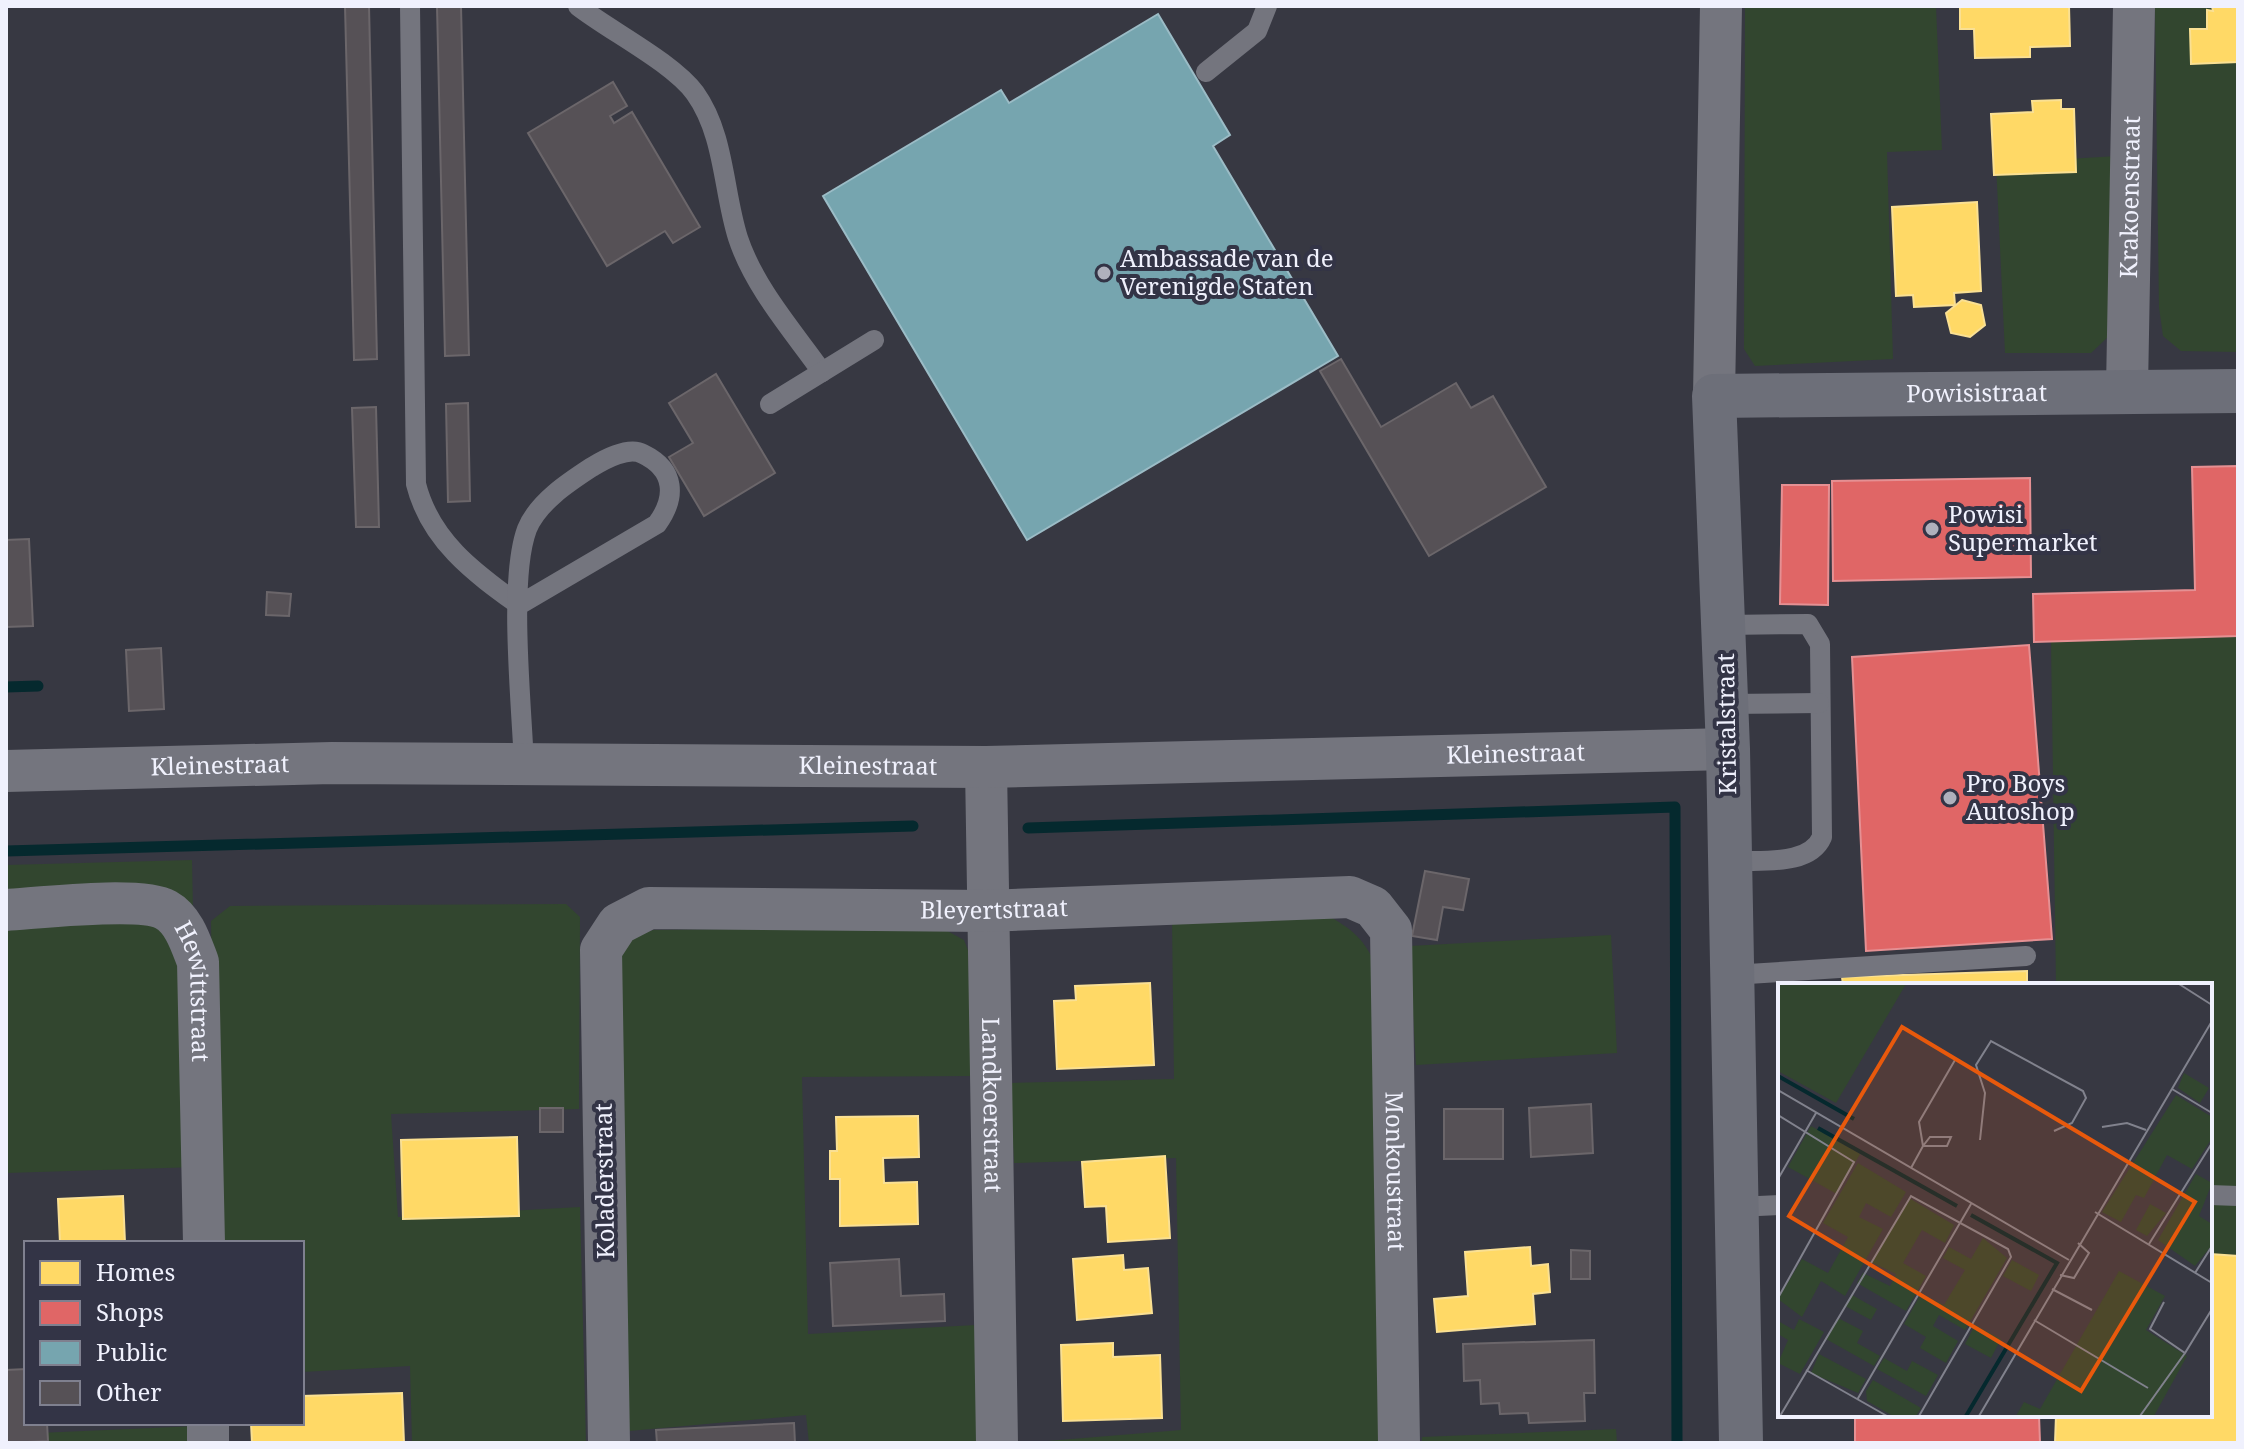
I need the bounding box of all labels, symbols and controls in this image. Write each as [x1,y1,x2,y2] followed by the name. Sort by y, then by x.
[2111,115,2147,279] street label: Krakoenstraat
[1120,241,1334,302] place label: Ambassade van de Verenigde Staten
[1095,264,1113,282] marker: Ambassade van de Verenigde Staten
[1906,375,2047,409] street label: Powisistraat
[1948,497,2098,558] place label: Powisi Supermarket
[1923,520,1941,538] marker: Powisi Supermarket
[1708,653,1743,795] street label: Kristalstraat
[1446,734,1585,771] street label: Kleinestraat
[150,746,290,782] street label: Kleinestraat
[798,748,937,782] street label: Kleinestraat
[1966,766,2075,827] place label: Pro Boys Autoshop
[1941,789,1959,807] marker: Pro Boys Autoshop
[920,890,1068,926] street label: Bleyertstraat
[168,914,218,1062] street label: Hewittstraat
[1778,983,2212,1417] inset map
[975,1017,1011,1193] street label: Landkoerstraat
[1379,1091,1414,1252] street label: Monkoustraat
[586,1103,621,1259] street label: Koladerstraat
[24,1241,304,1425] legend
[96,1255,175,1288] text: Homes
[96,1295,164,1328] text: Shops
[96,1335,167,1368] text: Public
[96,1375,162,1408] text: Other

